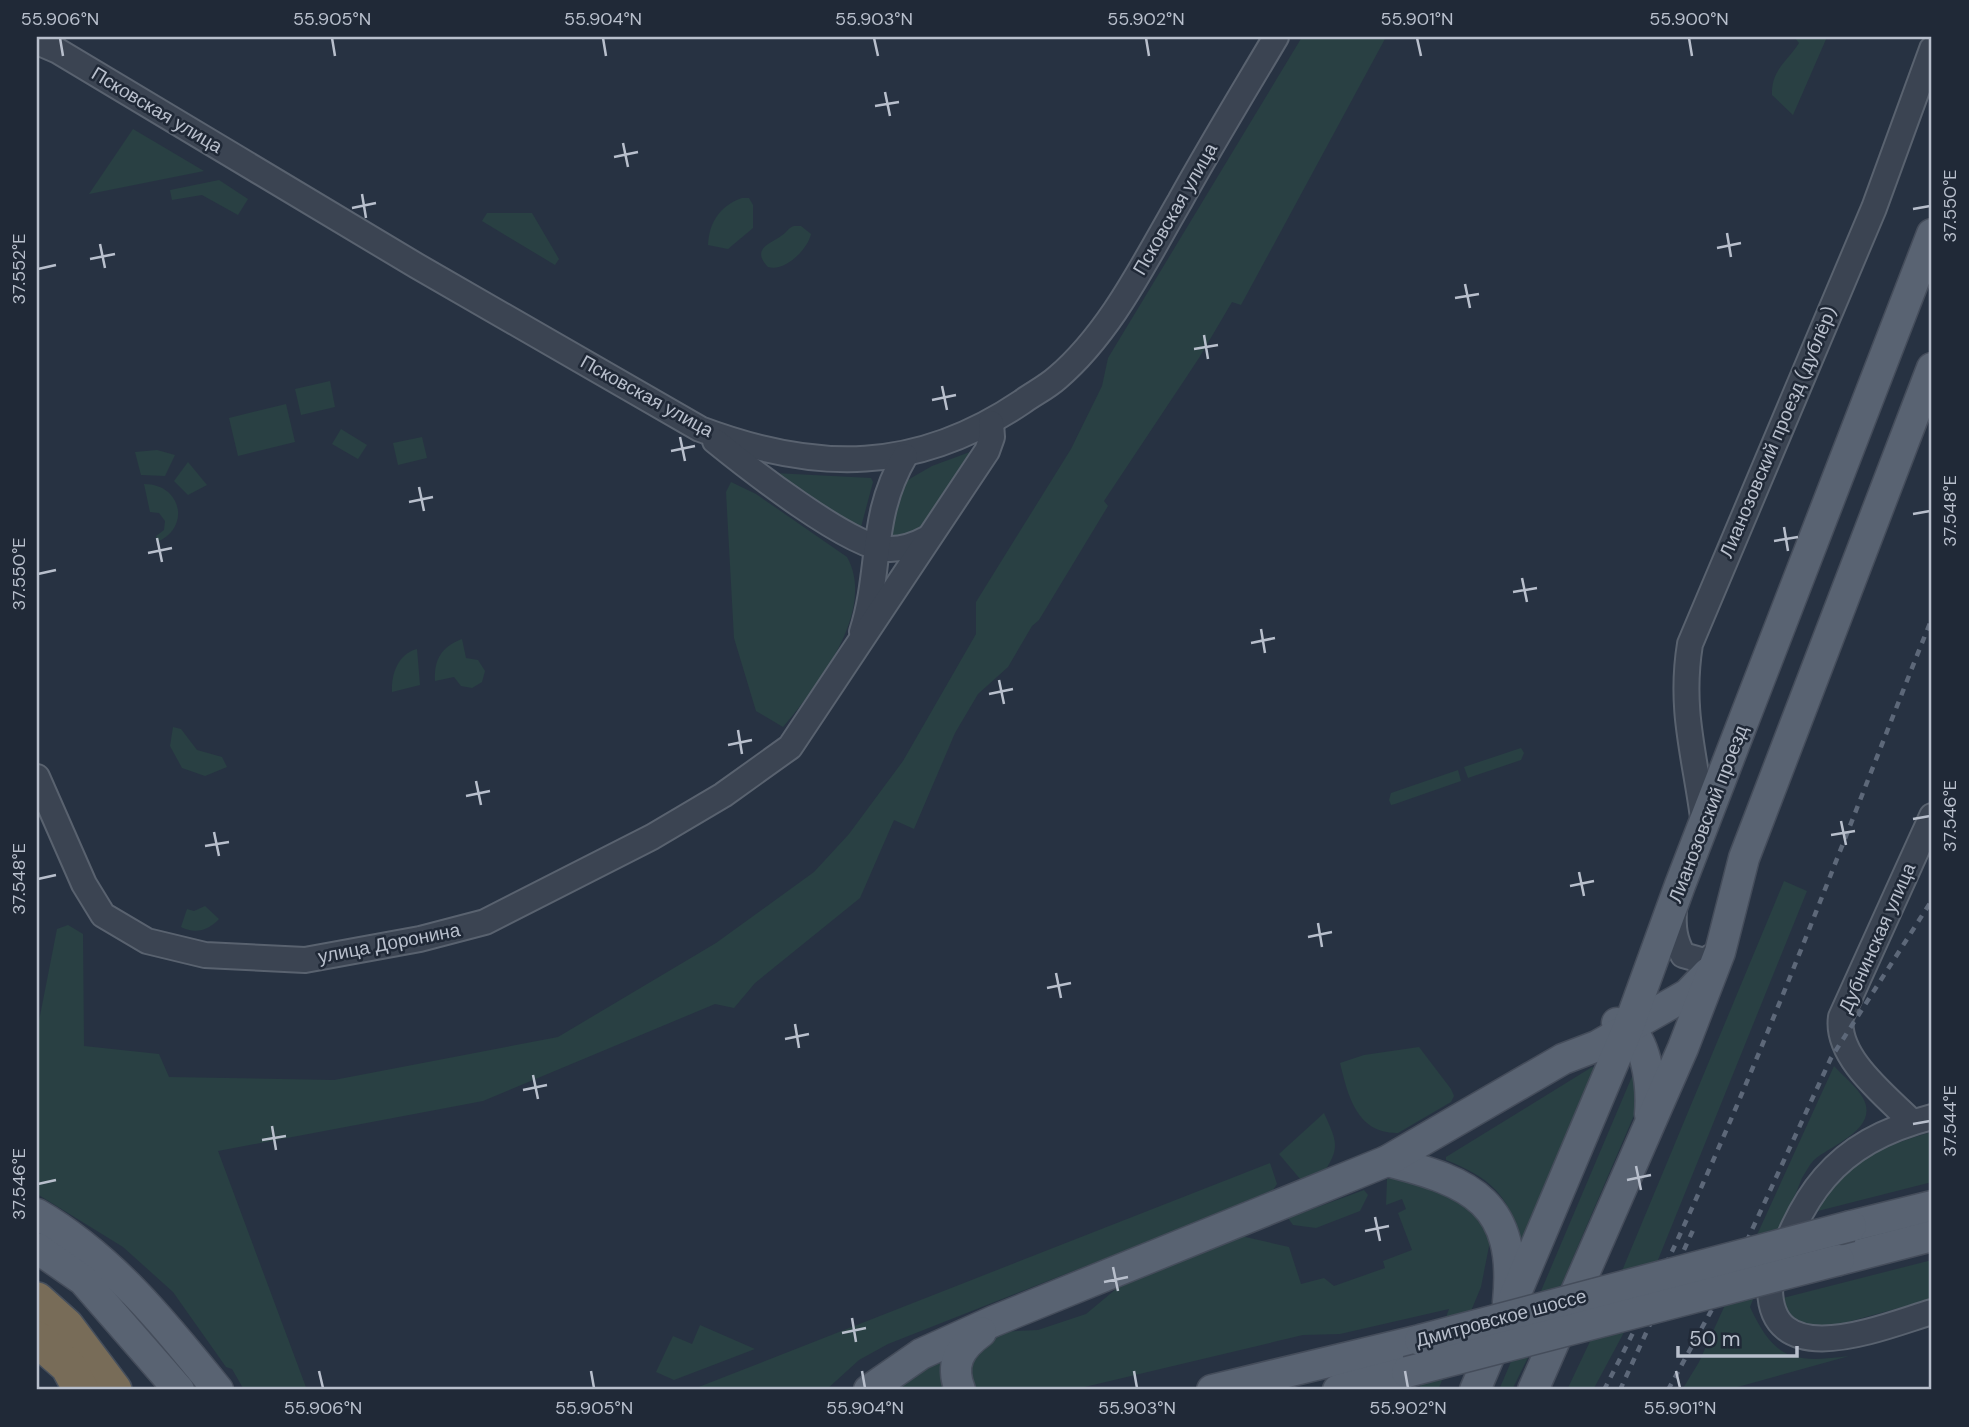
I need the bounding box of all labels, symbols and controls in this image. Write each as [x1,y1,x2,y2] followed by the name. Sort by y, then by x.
[21,7,99,31] text: 55.906°N
[293,7,371,31] text: 55.905°N
[564,7,642,31] text: 55.904°N
[835,7,913,31] text: 55.903°N
[1107,7,1185,31] text: 55.902°N
[1381,7,1453,31] text: 55.901°N
[1649,7,1729,31] text: 55.900°N
[87,61,227,159] street label: Псковская улица
[1127,138,1223,280] street label: Псковская улица
[1938,169,1962,243] text: 37.550°E
[7,234,31,304] text: 37.552°E
[1714,302,1842,562] street label: Лианозовский проезд (дублёр)
[576,349,718,443] street label: Псковская улица
[1938,475,1962,547] text: 37.548°E
[7,537,31,611] text: 37.550°E
[1663,722,1753,906] street label: Лианозовский проезд
[1938,780,1962,852] text: 37.546°E
[7,843,31,915] text: 37.548°E
[1833,859,1922,1017] street label: Дубнинская улица
[316,917,463,969] street label: улица Доронина
[1938,1085,1962,1157] text: 37.544°E
[7,1148,31,1220] text: 37.546°E
[1413,1283,1589,1353] street label: Дмитровское шоссе
[1678,1315,1798,1359] scale bar
[1689,1325,1740,1353] text: 50 m
[284,1396,362,1420] text: 55.906°N
[555,1396,633,1420] text: 55.905°N
[826,1396,904,1420] text: 55.904°N
[1098,1396,1176,1420] text: 55.903°N
[1369,1396,1447,1420] text: 55.902°N
[1644,1396,1716,1420] text: 55.901°N

